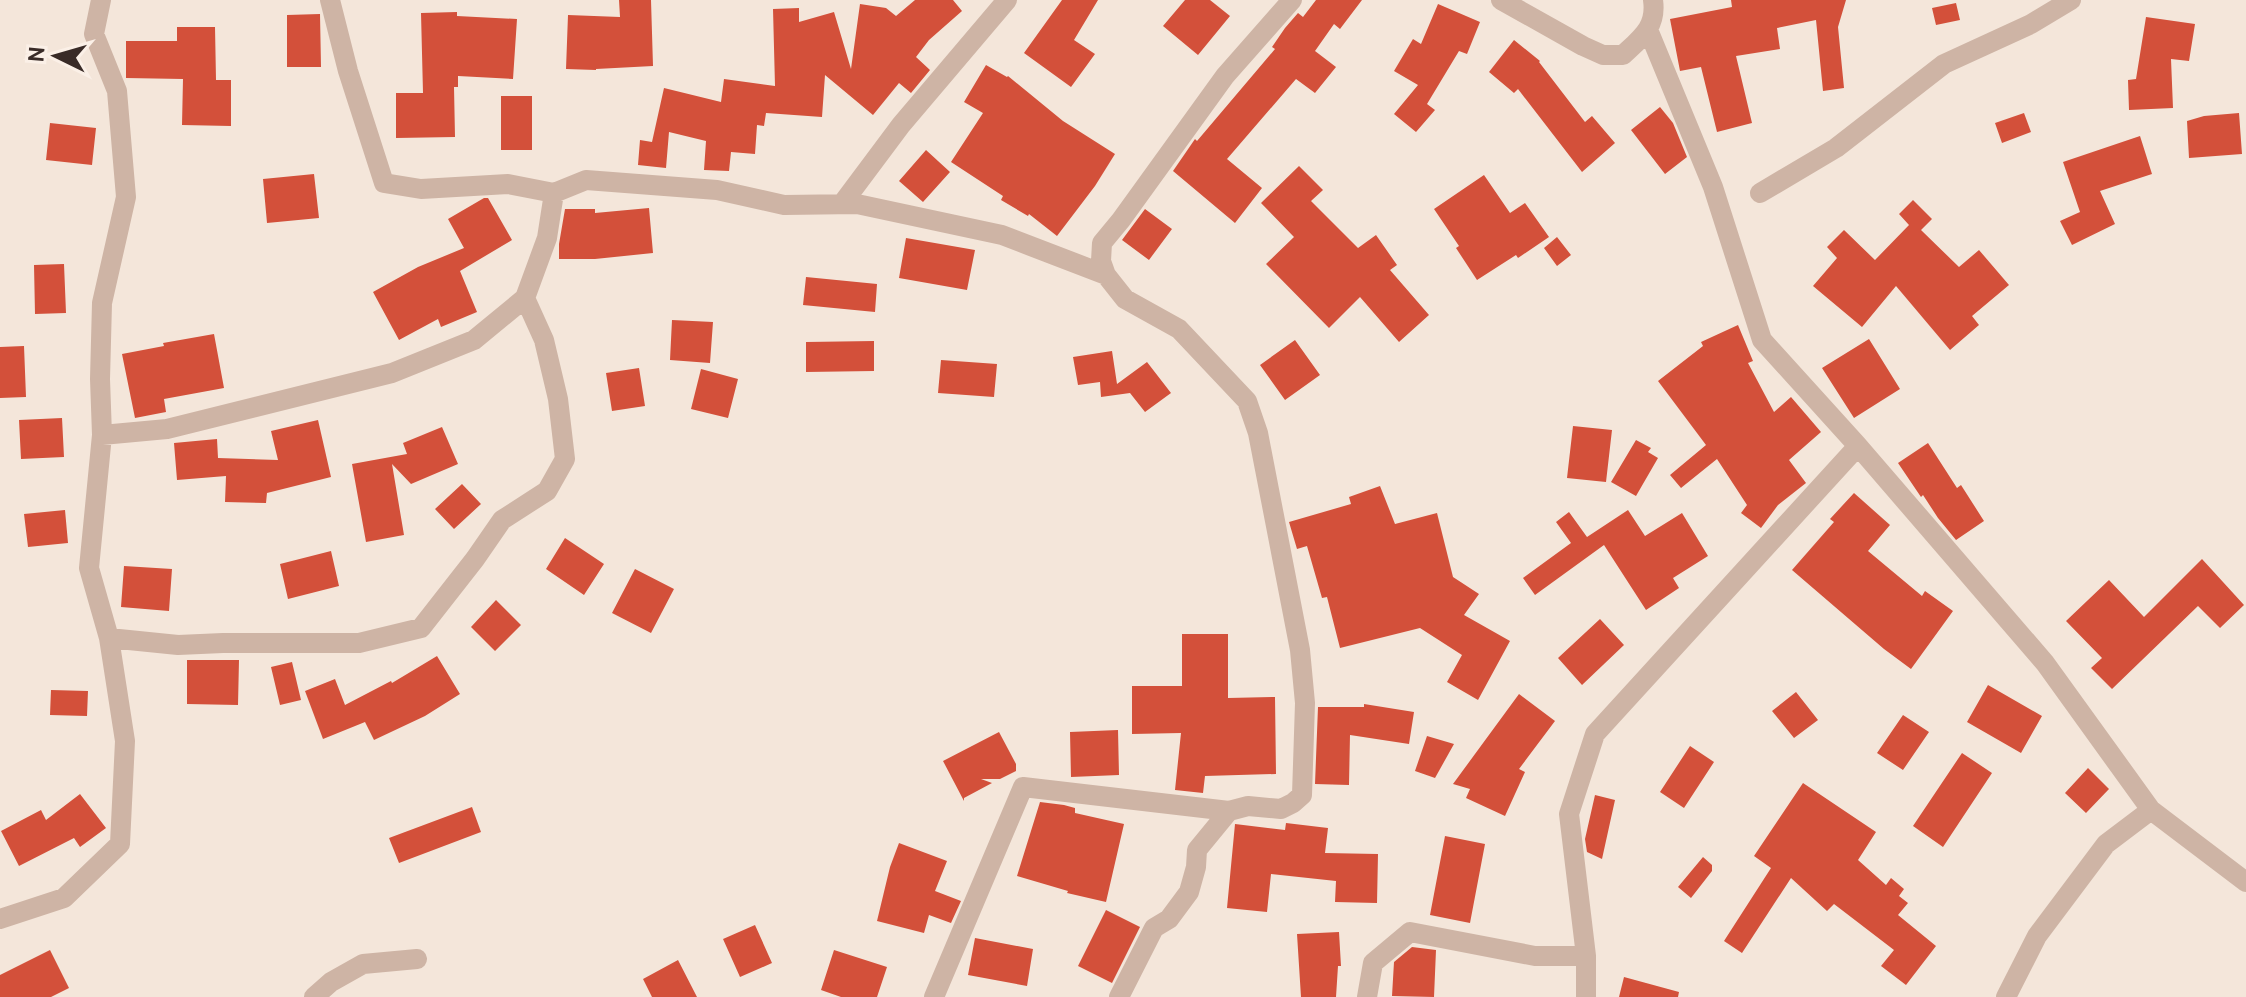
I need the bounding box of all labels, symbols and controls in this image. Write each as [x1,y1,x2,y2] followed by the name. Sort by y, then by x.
[16,16,96,96] north arrow
[22,45,51,63] text: N

